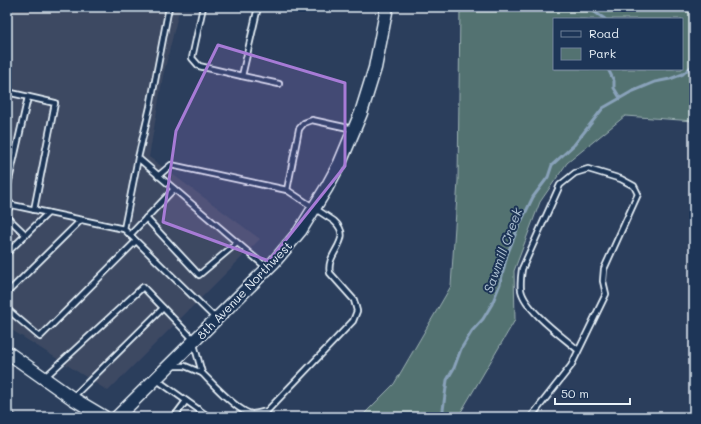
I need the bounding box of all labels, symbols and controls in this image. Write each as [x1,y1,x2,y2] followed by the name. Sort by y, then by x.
[553,18,683,70] legend
[589,25,619,41] text: Road
[589,45,616,61] text: Park
[479,204,526,295] water label: Sawmill Creek
[193,238,295,342] street label: 8th Avenue Northwest
[555,380,630,406] scale bar
[561,385,589,401] text: 50 m

